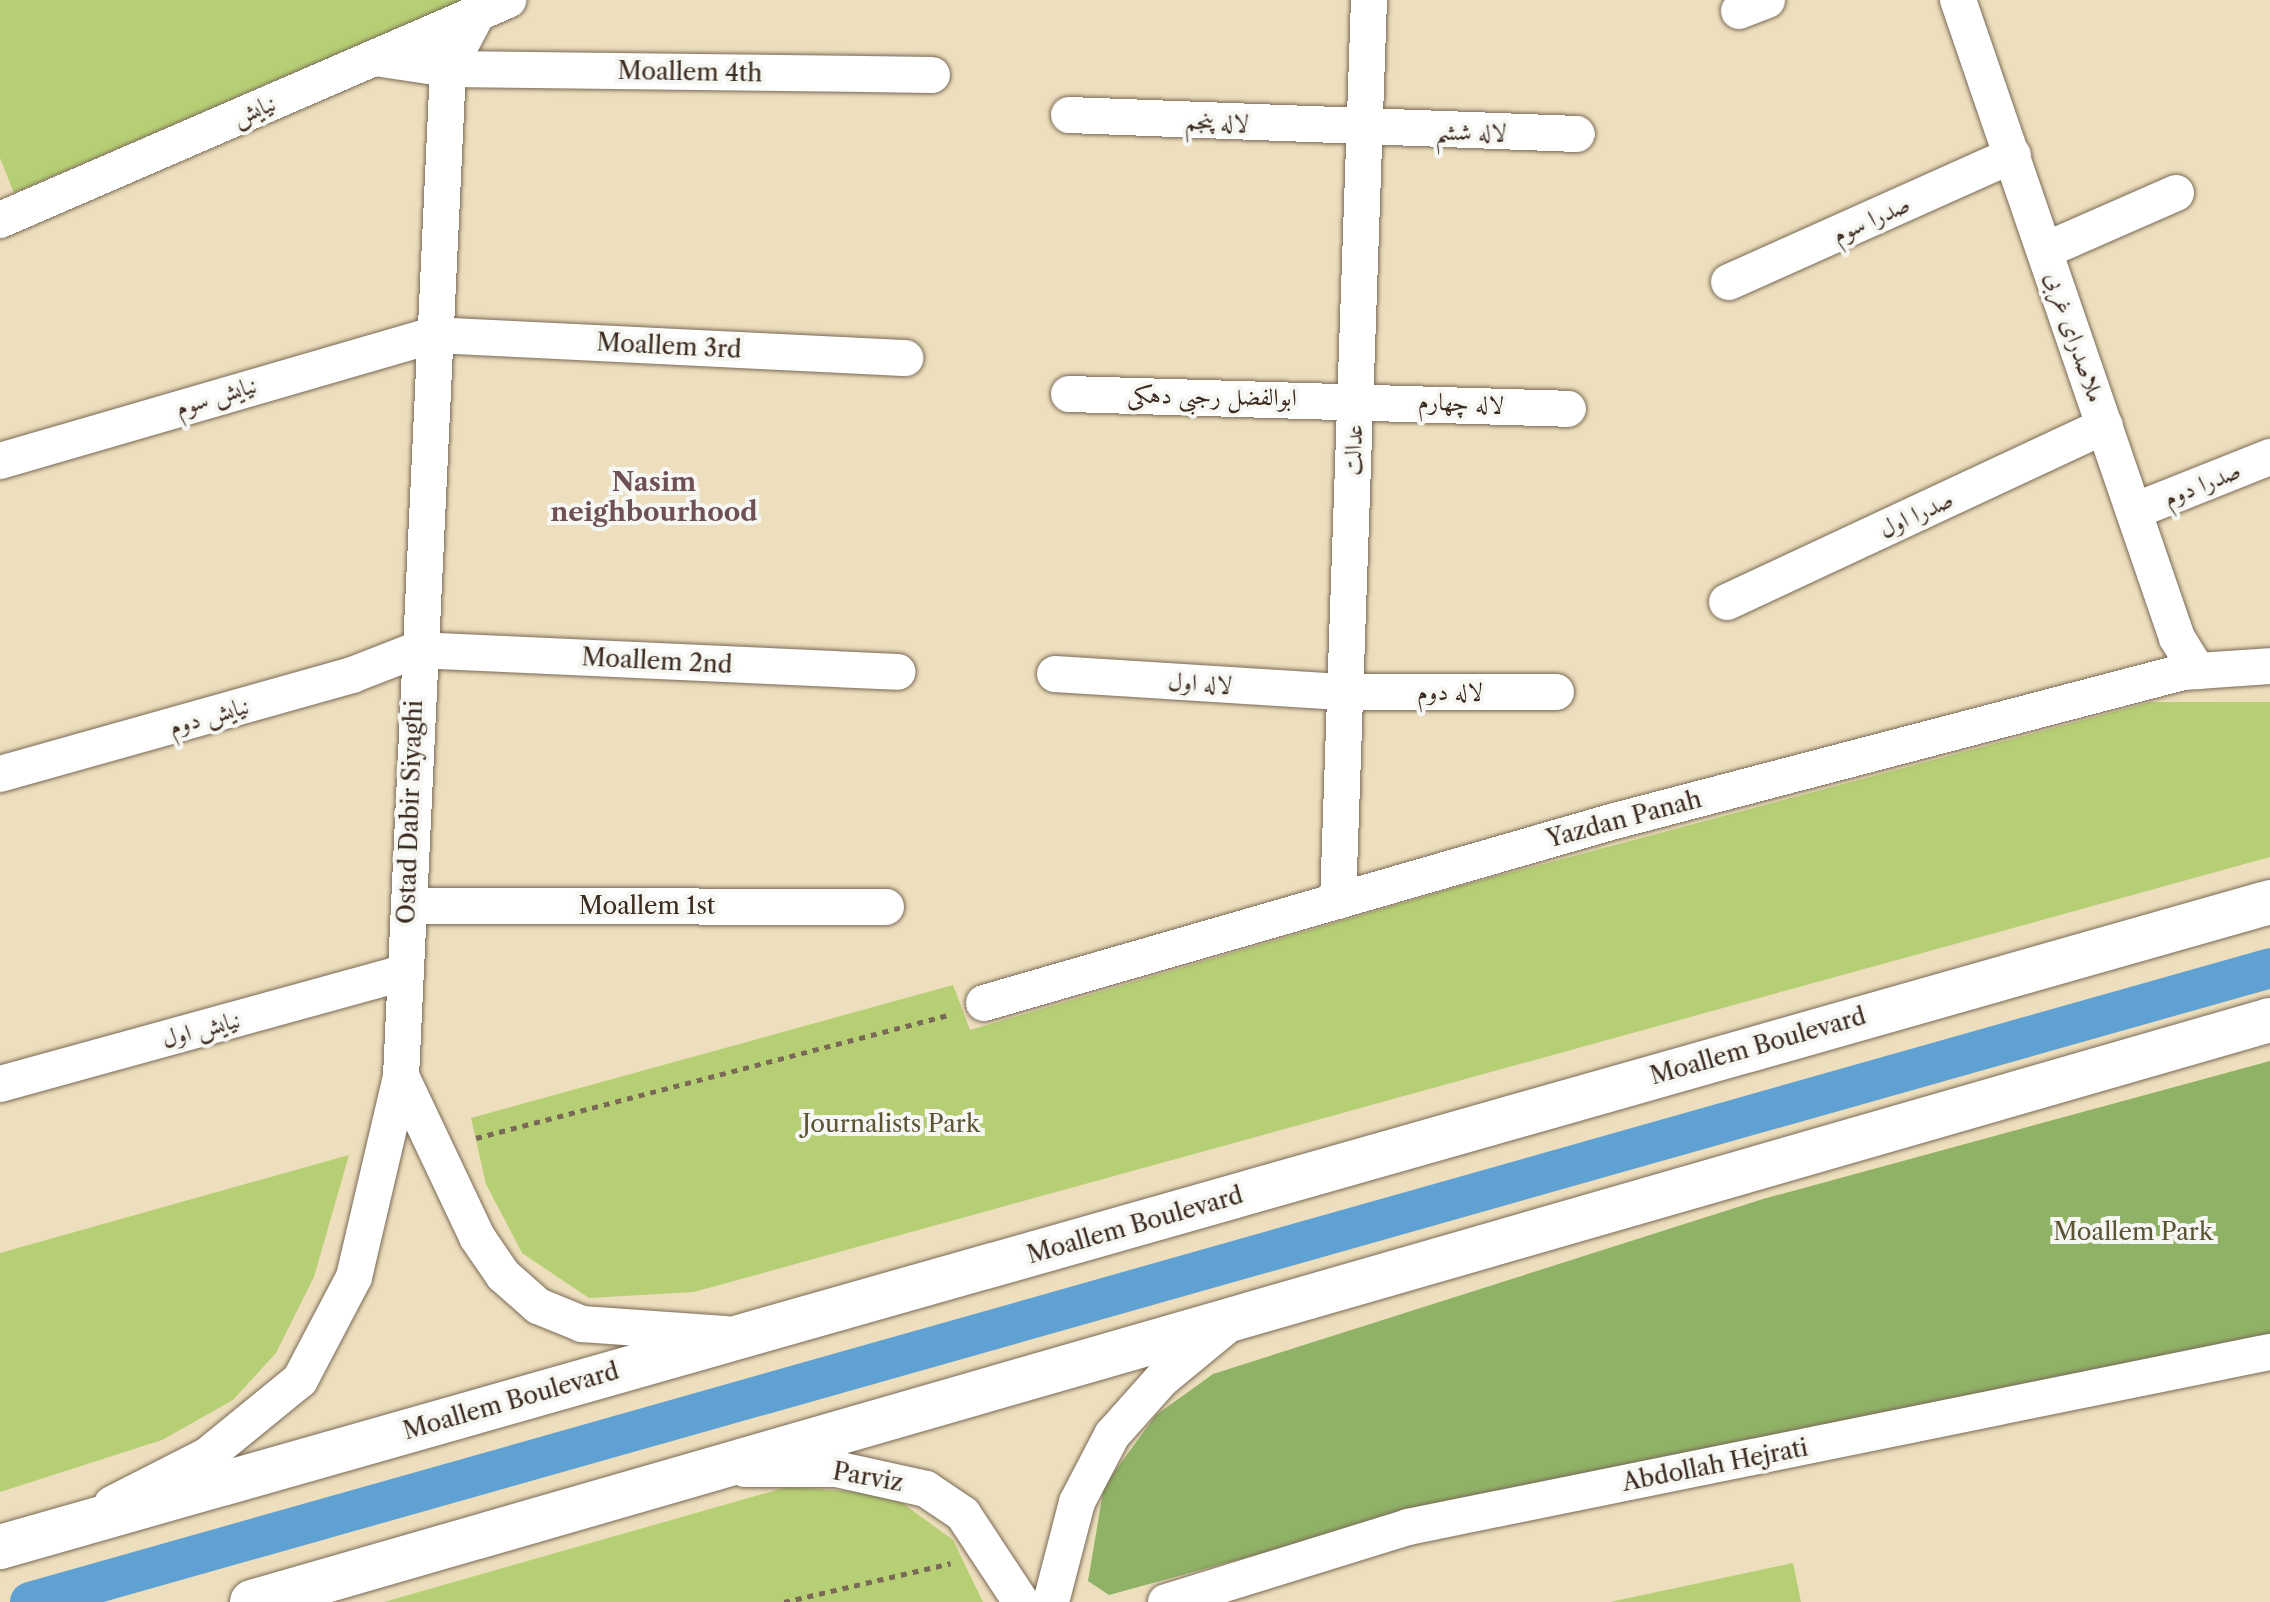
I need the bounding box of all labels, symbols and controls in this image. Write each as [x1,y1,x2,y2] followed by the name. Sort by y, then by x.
[617,56,763,88] street label: Moallem 4th
[228,88,280,132] street label: نيايش
[1184,106,1250,138] street label: لاله پنجم
[1435,117,1507,147] street label: لاله ششم
[1828,189,1914,249] street label: صدرا سوم
[2039,268,2111,406] street label: ملاصدرای غربی
[596,328,742,364] street label: Moallem 3rd
[172,370,260,422] street label: نیایش سوم
[1127,380,1297,412] street label: ابوالفضل رجبی دهکی
[1417,386,1505,420] street label: لاله چهارم
[1338,424,1368,476] street label: عدالت
[2159,456,2245,512] street label: صدرا دوم
[550,467,758,528] district label: Nasim neighbourhood
[1874,484,1958,544] street label: صدرا اول
[581,643,733,679] street label: Moallem 2nd
[1167,666,1233,700] street label: لاله اول
[1417,678,1483,706] street label: لاله دوم
[166,691,252,741] street label: نیایش دوم
[392,699,428,925] street label: Ostad Dabir Siyaghi
[1543,784,1705,854] street label: Yazdan Panah
[579,892,715,920] street label: Moallem 1st
[1647,1001,1869,1091] street label: Moallem Boulevard
[159,1005,243,1053] street label: نیایش اول
[802,1110,980,1138] park label: Journalists Park
[1024,1180,1246,1270] street label: Moallem Boulevard
[2053,1218,2213,1246] park label: Moallem Park
[400,1356,622,1446] street label: Moallem Boulevard
[1620,1433,1810,1497] street label: Abdollah Hejrati
[831,1457,905,1497] street label: Parviz

